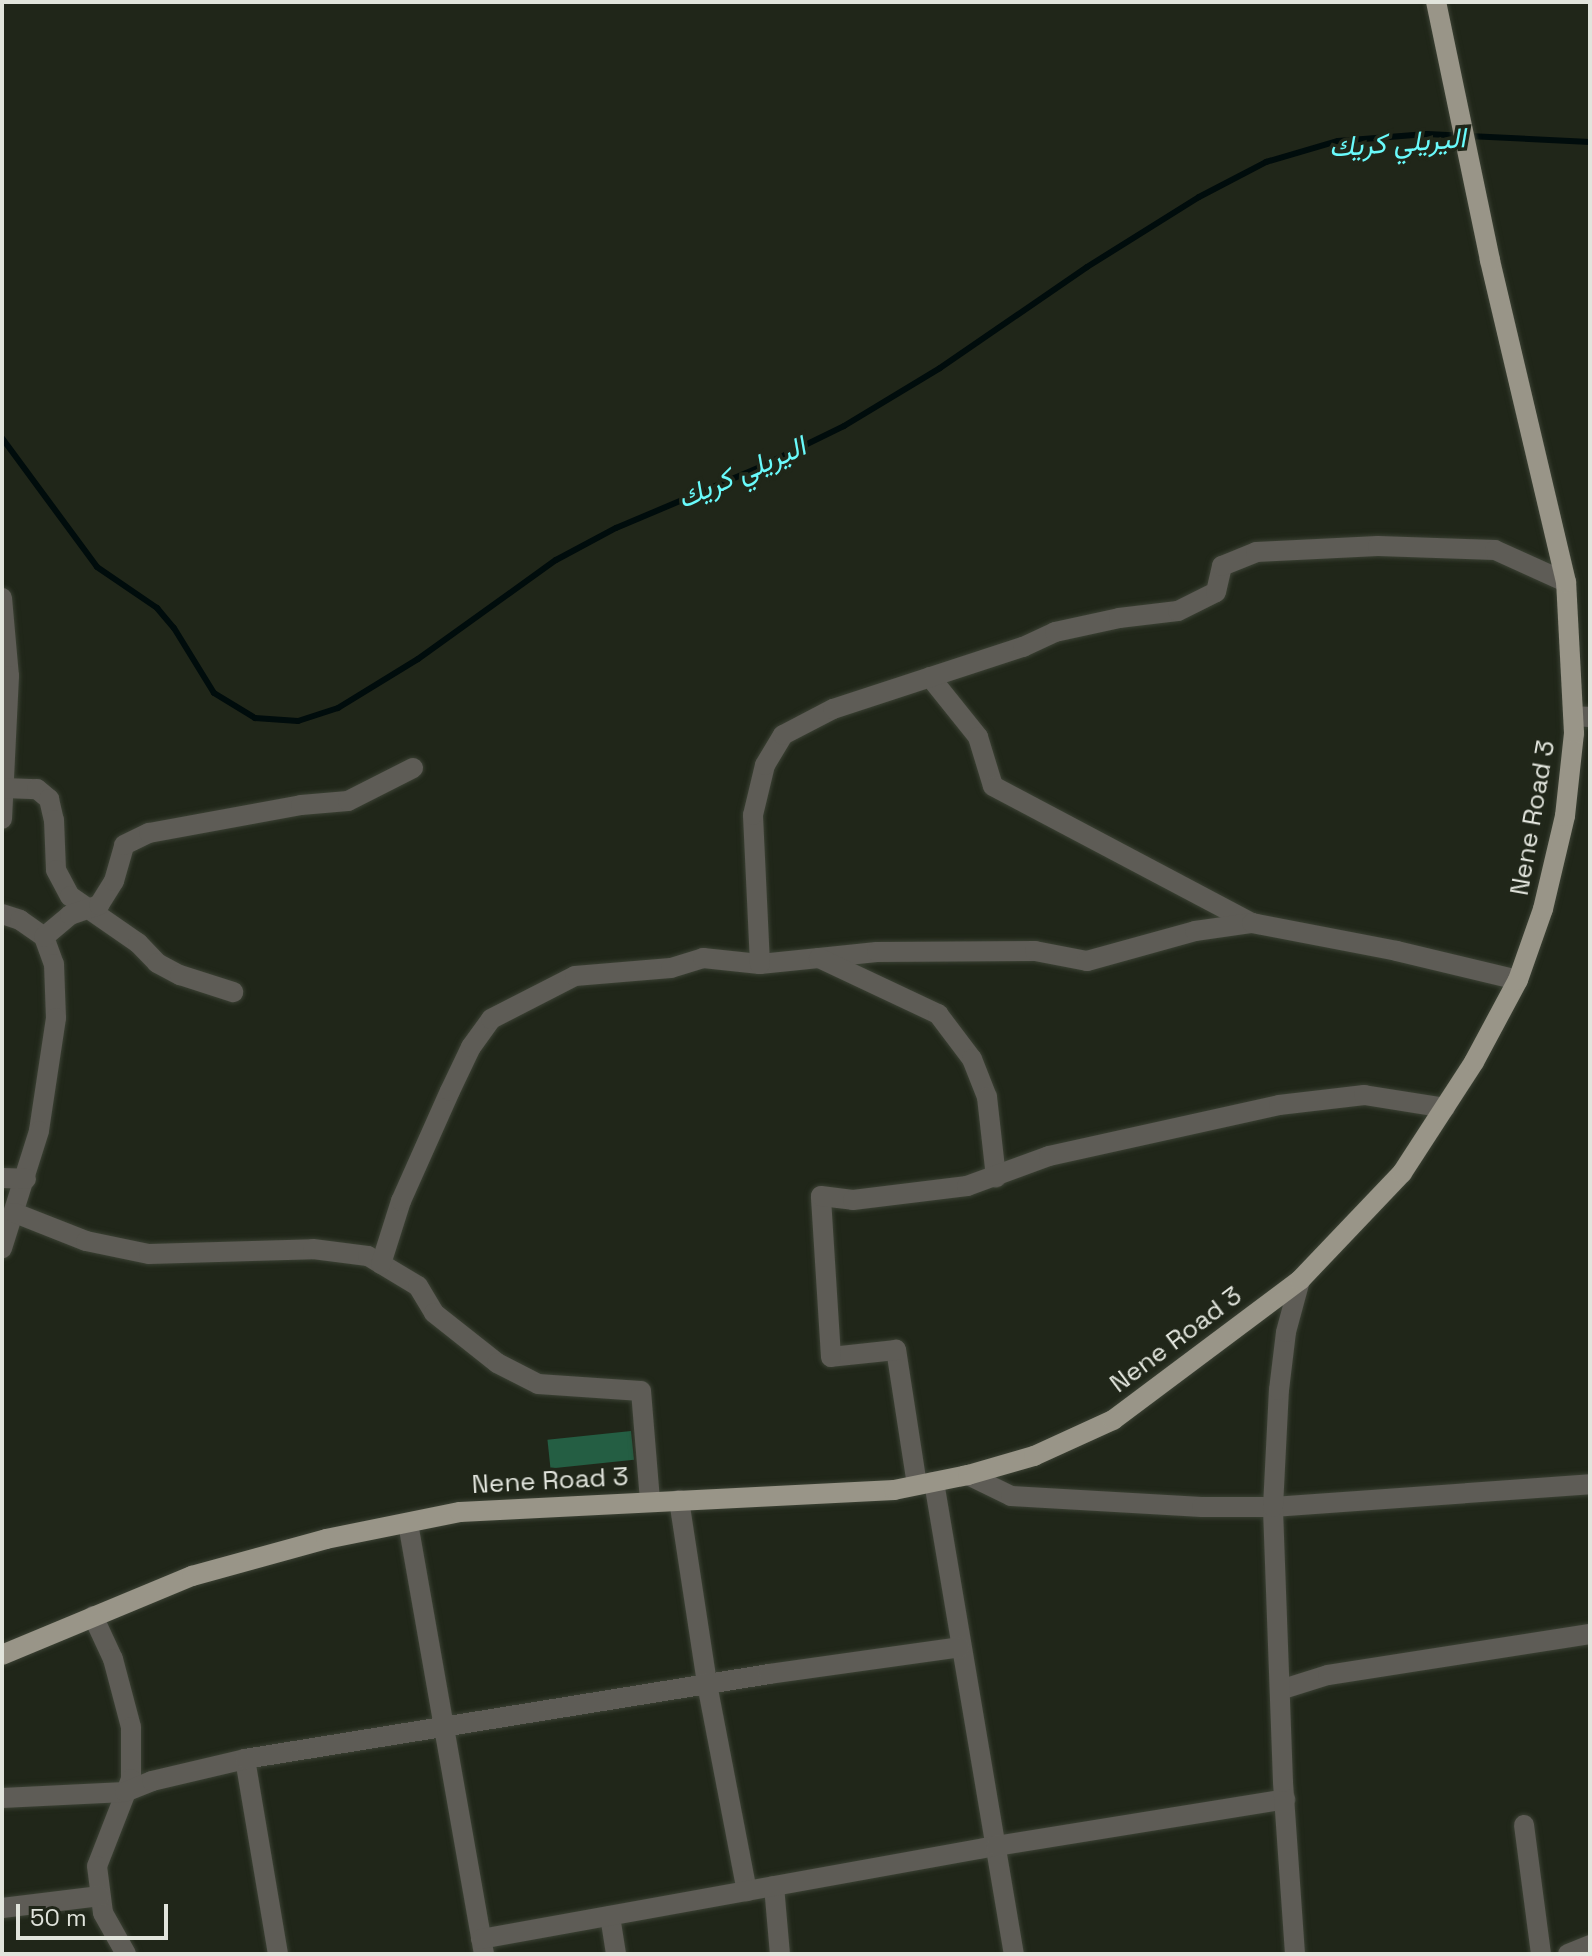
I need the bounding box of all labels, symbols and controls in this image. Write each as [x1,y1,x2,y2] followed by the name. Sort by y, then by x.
[1328,120,1466,164] water label: اليريلي كريك
[672,429,810,515] water label: اليريلي كريك
[1504,738,1562,898] street label: Nene Road 3
[1104,1280,1248,1400] street label: Nene Road 3
[471,1461,629,1501] street label: Nene Road 3
[20,1888,172,1938] scale bar
[30,1902,87,1933] text: 50 m

